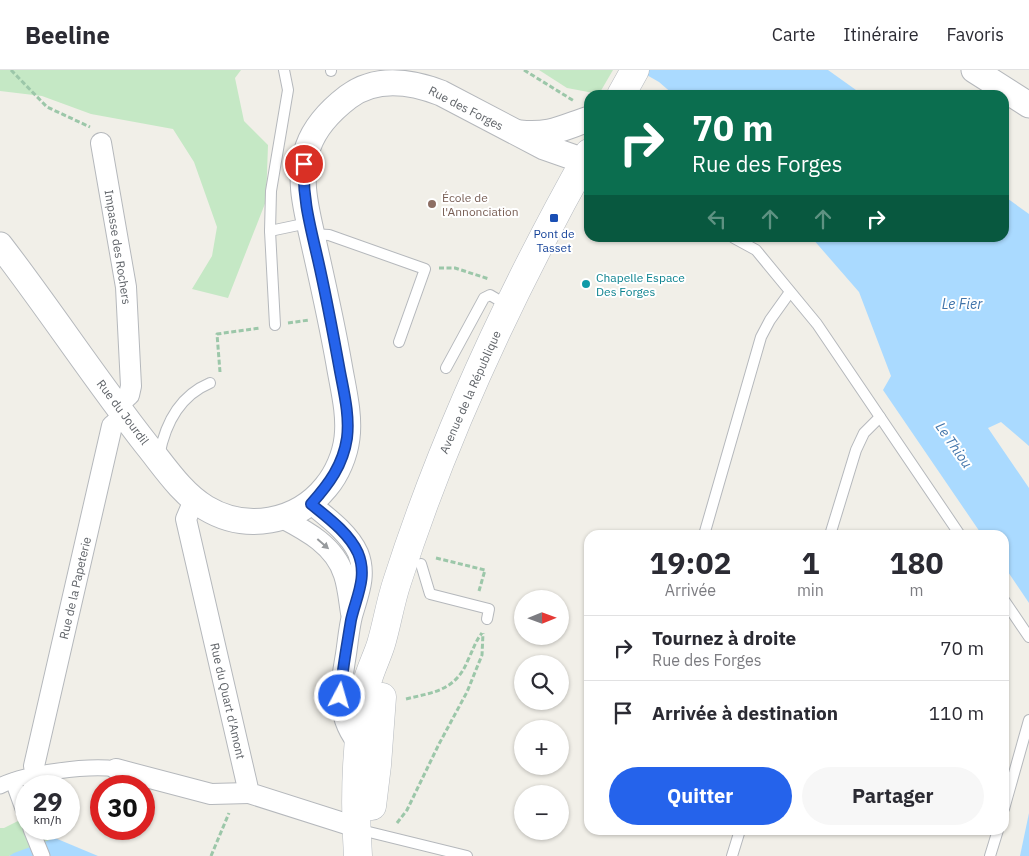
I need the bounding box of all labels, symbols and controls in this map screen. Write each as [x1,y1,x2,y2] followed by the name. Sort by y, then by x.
[25,19,110,51] text: Beeline
[772,23,815,46] text: Carte
[843,23,919,46] text: Itinéraire
[947,23,1004,46] text: Favoris
[426,83,506,133] street label: Rue des Forges
[692,105,774,151] text: 70 m
[609,110,674,175] icon: right
[283,143,325,185] pin
[692,149,843,178] text: Rue des Forges
[290,150,318,178] icon: arrive
[102,189,134,306] street label: Impasse des Rochers
[442,190,519,219] place label: École de l'Annonciation
[426,198,438,210] marker: École de l'Annonciation
[703,205,731,233] icon: left
[756,205,784,233] icon: ahead
[809,205,837,233] icon: ahead
[862,205,890,233] icon: right
[548,212,560,224] marker: Pont de Tasset
[533,226,575,255] place label: Pont de Tasset
[596,270,685,299] place label: Chapelle Espace Des Forges
[580,278,592,290] marker: Chapelle Espace Des Forges
[942,295,983,313] water label: Le Fier
[436,328,504,456] street label: Avenue de la République
[94,376,152,448] street label: Rue du Jourdil
[932,419,976,472] water label: Le Thiou
[56,535,94,641] street label: Rue de la Papeterie
[316,539,329,550] one-way arrow
[650,543,731,582] text: 19:02
[801,543,819,582] text: 1
[889,543,943,582] text: 180
[665,580,716,600] text: Arrivée
[797,580,824,600] text: min
[909,580,923,600] text: m
[514,590,569,645] north arrow
[514,590,569,840] map controls
[652,626,796,650] text: Tournez à droite
[609,634,637,662] icon: right
[940,636,984,660] text: 70 m
[207,641,249,761] street label: Rue du Quart d'Amont
[652,650,761,670] text: Rue des Forges
[514,655,569,710] button: search
[313,669,365,721] position arrow
[609,699,637,727] icon: arrive
[652,701,838,725] text: Arrivée à destination
[929,701,984,725] text: 110 m
[514,720,569,775] button: +
[609,767,792,825] button: Quitter
[802,767,984,825] button: Partager
[90,775,155,840] speed limit sign: 30
[32,785,63,818] text: 29
[514,785,569,840] button: −
[33,812,62,827] text: km/h

